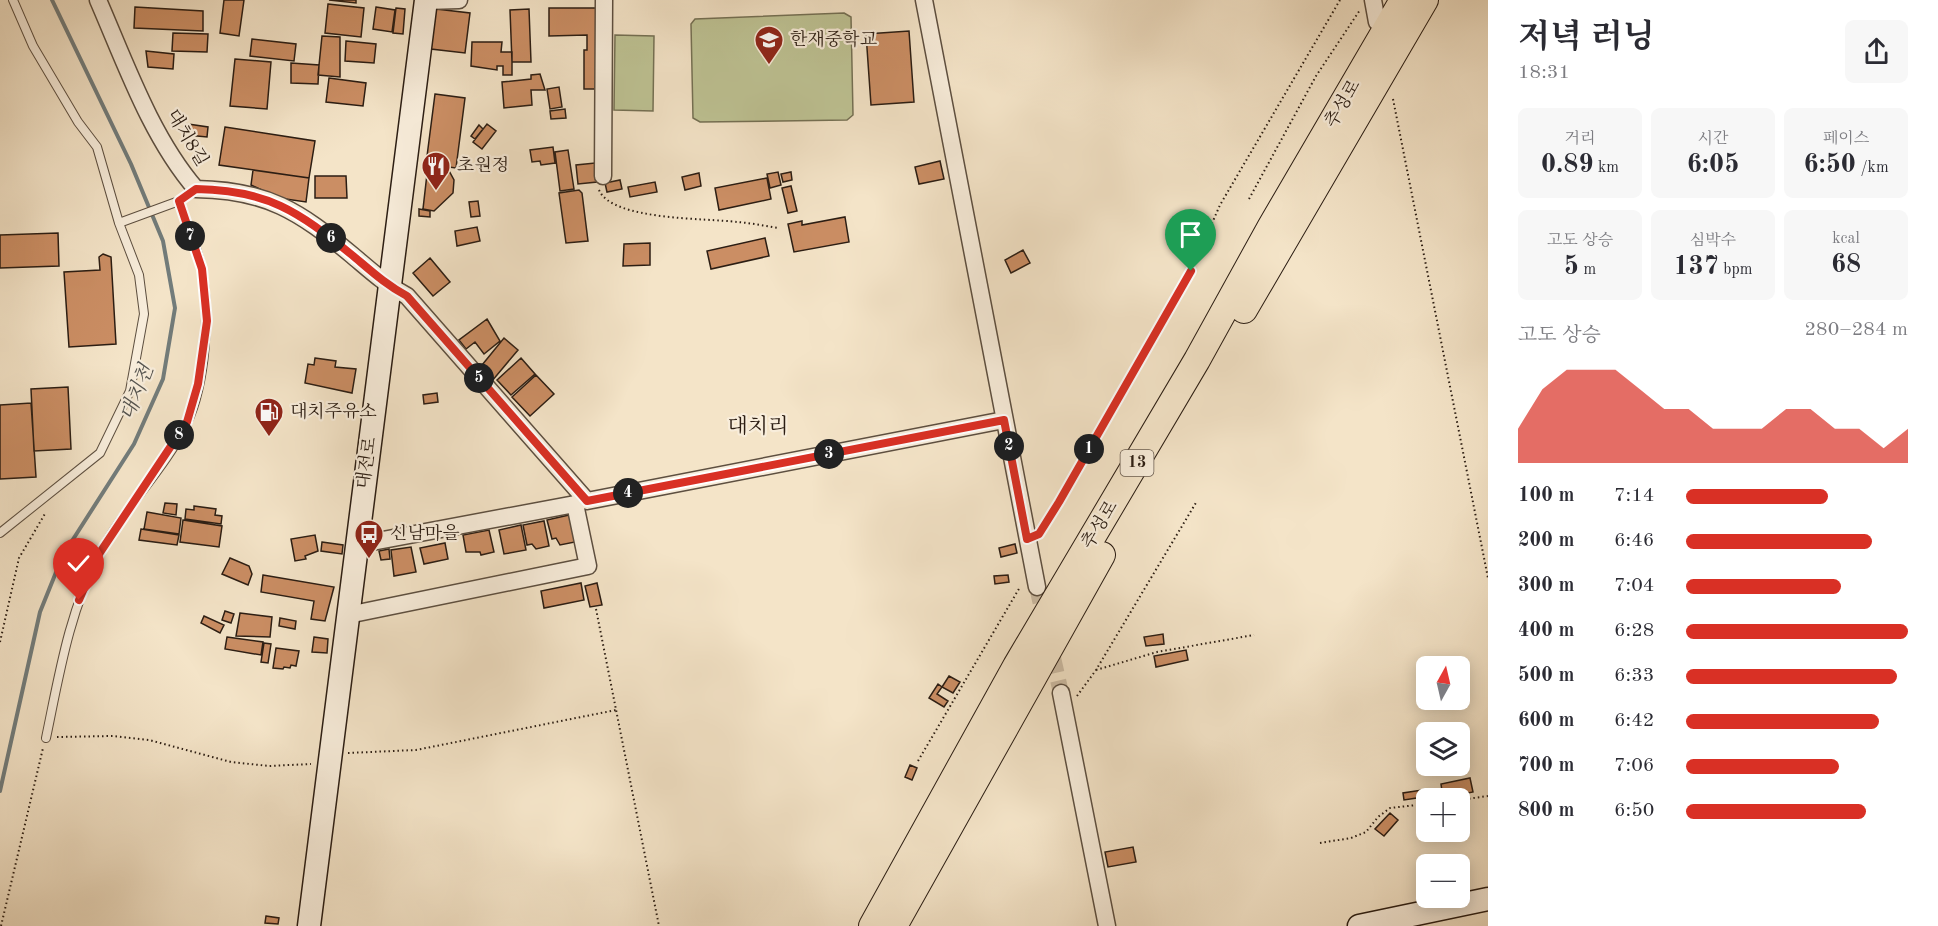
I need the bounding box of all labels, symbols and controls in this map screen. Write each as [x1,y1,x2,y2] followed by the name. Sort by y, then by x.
[1845,20,1908,83] button: share
[1518,22,1655,55] text: 저녁 러닝
[753,24,785,66] school or university icon: 한재중학교
[790,30,878,49] place label: 한재중학교
[1518,63,1570,83] text: 18:31
[1320,76,1364,131] street label: 추성로
[163,106,212,169] street label: 대치8길
[1565,131,1595,147] text: 거리
[1698,131,1728,147] text: 시간
[1823,131,1869,147] text: 페이스
[420,150,452,192] restaurant icon: 초원정
[1541,152,1594,178] text: 0.89
[1687,152,1739,178] text: 6:05
[1803,152,1856,178] text: 6:50
[457,156,509,175] place label: 초원정
[1594,160,1619,176] text: km
[1856,160,1889,176] text: /km
[1165,209,1216,271] pin
[1174,218,1207,251] icon: arrive
[175,221,205,251] pin: 7
[316,223,346,253] pin: 6
[185,228,195,244] text: 7
[326,230,336,246] text: 6
[1832,231,1860,247] text: kcal
[1547,233,1613,249] text: 고도 상승
[1690,233,1736,249] text: 심박수
[1831,252,1861,278] text: 68
[1564,254,1579,280] text: 5
[1674,254,1719,280] text: 137
[1579,262,1596,278] text: m
[1719,262,1752,278] text: bpm
[1805,320,1908,340] text: 280–284 m
[1518,326,1601,346] text: 고도 상승
[115,360,158,424] water label: 대치천
[464,363,494,393] pin: 5
[474,370,484,386] text: 5
[253,396,285,438] fuel station icon: 대치주유소
[290,402,377,421] place label: 대치주유소
[728,415,788,438] district label: 대치리
[164,420,194,450] pin: 8
[174,427,184,443] text: 8
[994,431,1024,461] pin: 2
[1074,434,1104,464] pin: 1
[353,436,380,490] street label: 대전로
[1004,438,1014,454] text: 2
[814,439,844,469] pin: 3
[1084,441,1094,457] text: 1
[824,446,834,462] text: 3
[1120,450,1154,476] road number: 13
[613,478,643,508] pin: 4
[623,485,633,501] text: 4
[1518,486,1574,506] text: 100 m
[1614,486,1654,506] text: 7:14
[1077,497,1121,552] street label: 추성로
[353,518,385,560] bus stop icon: 신남마을
[390,524,460,543] place label: 신남마을
[1518,531,1574,551] text: 200 m
[1614,531,1654,551] text: 6:46
[53,538,104,600] pin
[62,547,95,580] icon: check
[1518,576,1574,596] text: 300 m
[1614,576,1654,596] text: 7:04
[1518,621,1574,641] text: 400 m
[1614,621,1654,641] text: 6:28
[1416,656,1470,710] north arrow
[1416,656,1470,908] map controls
[1518,666,1574,686] text: 500 m
[1614,666,1654,686] text: 6:33
[1518,711,1574,731] text: 600 m
[1614,711,1654,731] text: 6:42
[1416,722,1470,776] button: layers
[1518,756,1574,776] text: 700 m
[1614,756,1654,776] text: 7:06
[1416,788,1470,842] button: +
[1518,801,1574,821] text: 800 m
[1614,801,1654,821] text: 6:50
[1416,854,1470,908] button: −

